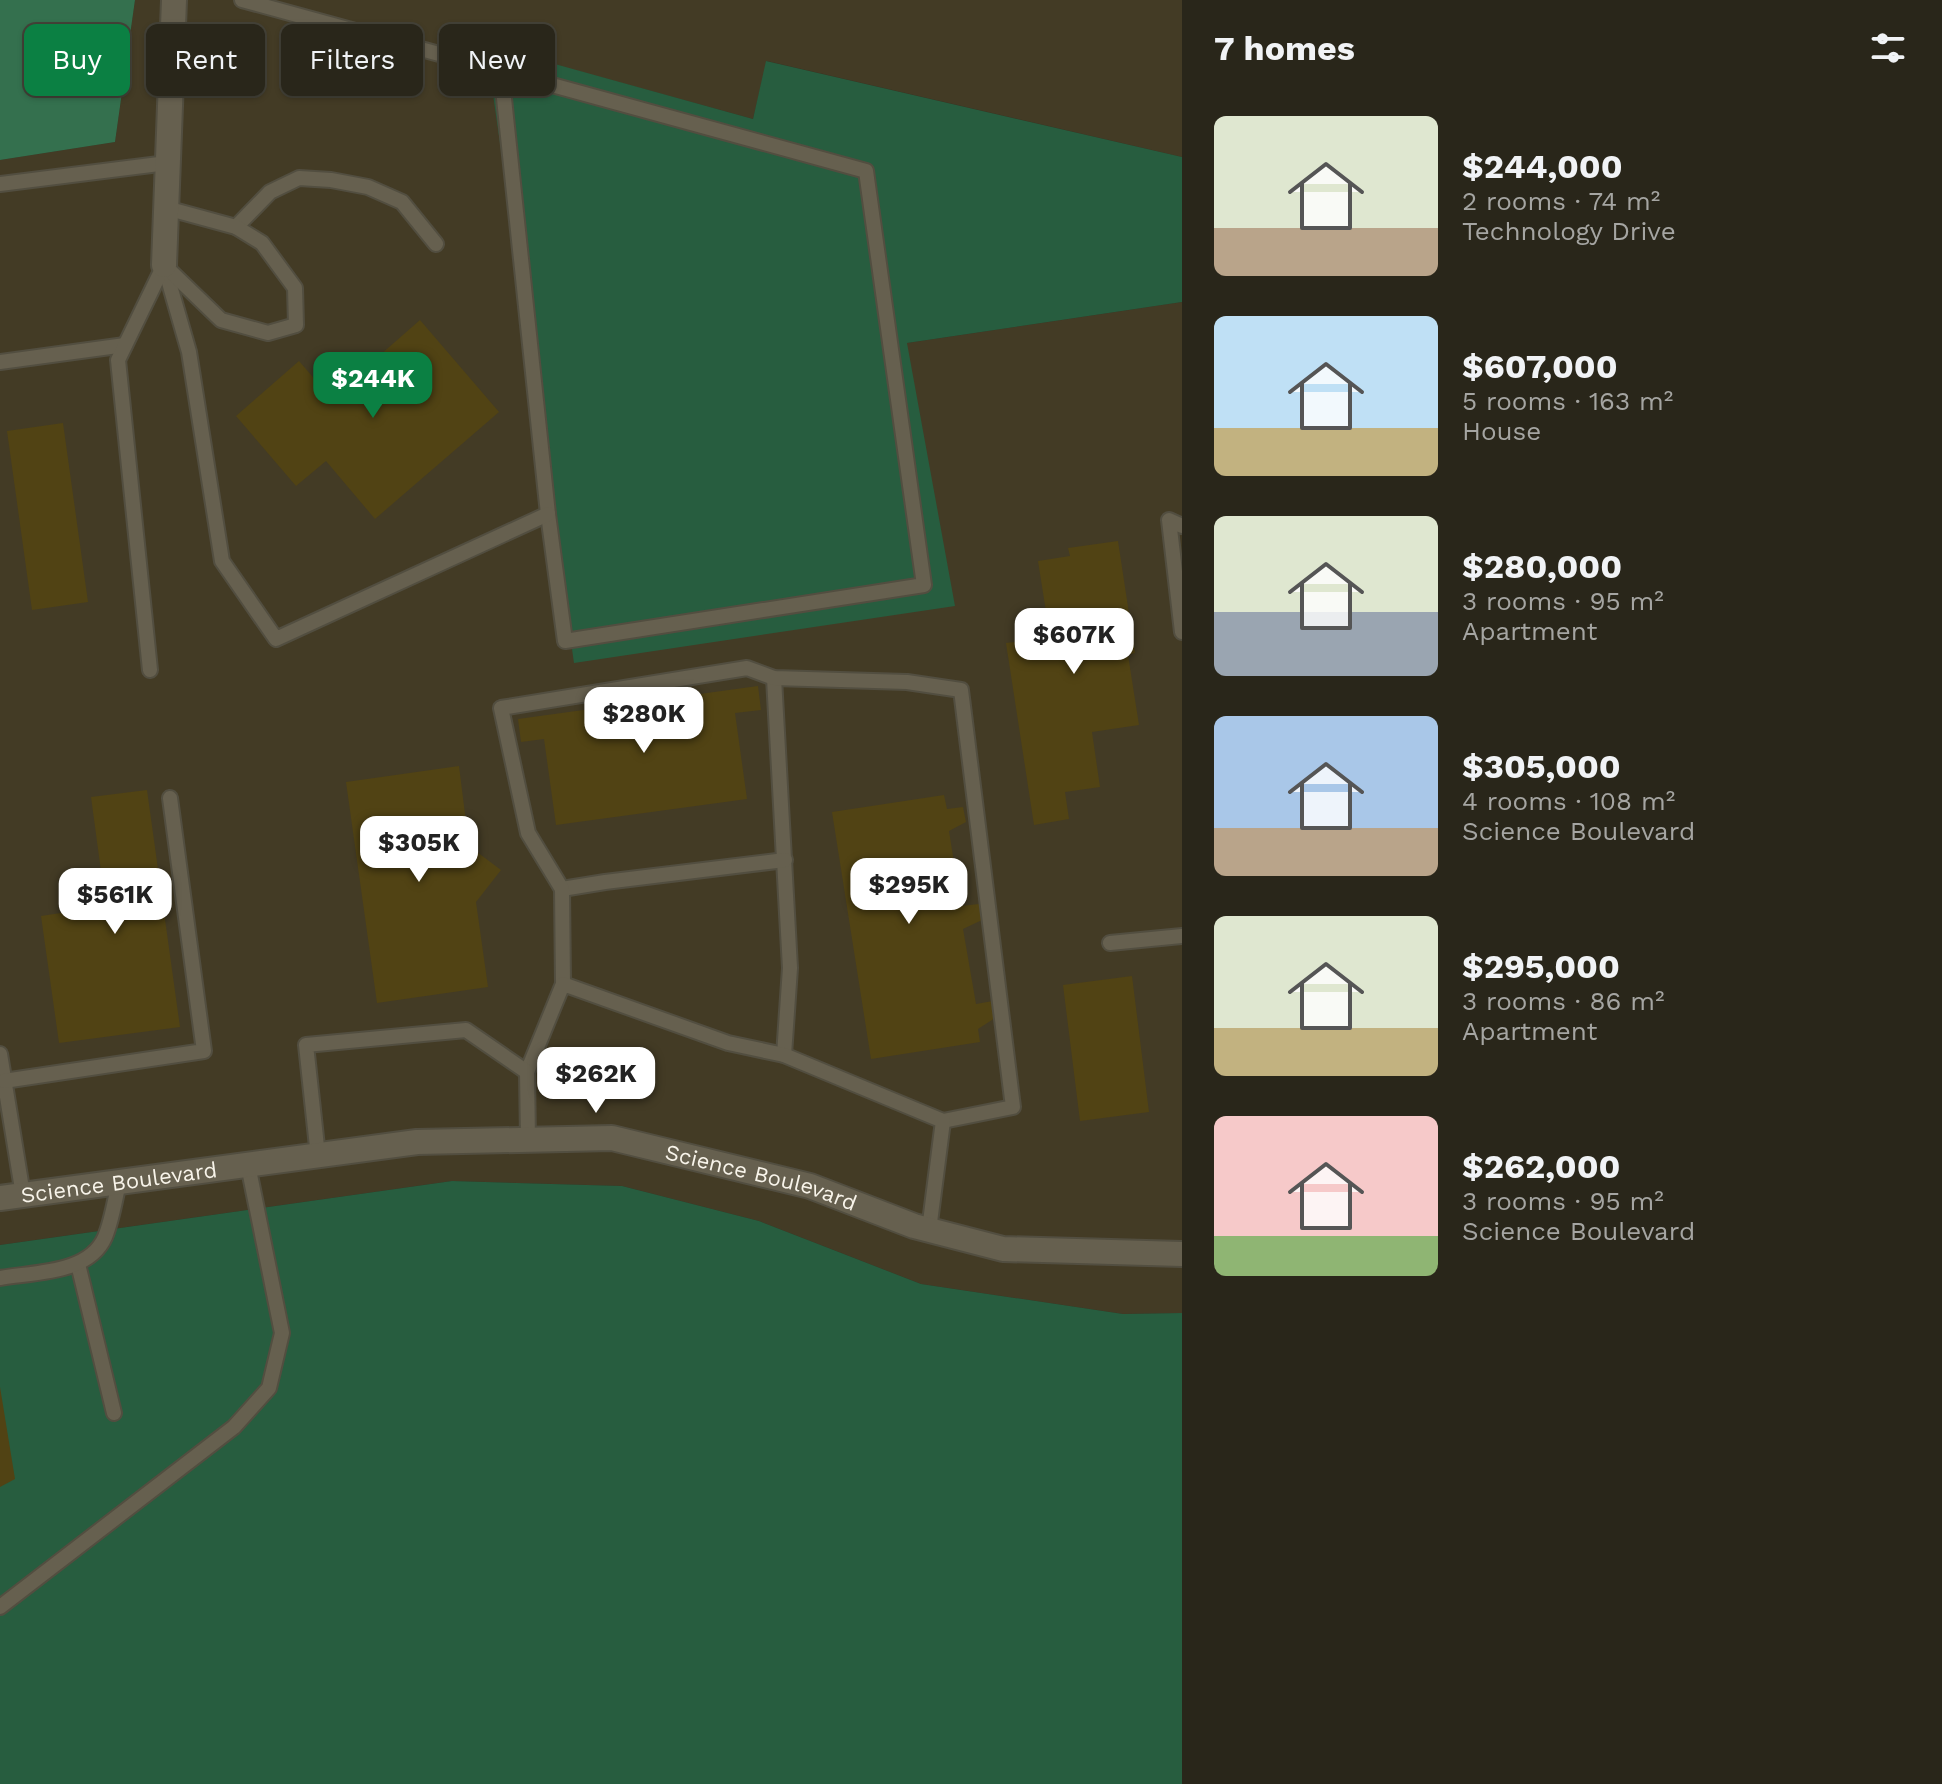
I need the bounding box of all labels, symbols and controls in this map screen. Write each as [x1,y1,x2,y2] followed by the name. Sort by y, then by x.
[24,24,130,96] chip: Buy
[146,24,265,96] chip: Rent
[281,24,423,96] chip: Filters
[439,24,555,96] chip: New
[1866,26,1910,70] icon: filters
[1214,28,1355,68] text: 7 homes
[1462,146,1623,186] text: $244,000
[1278,148,1374,244] icon: home
[1462,186,1660,216] text: 2 rooms · 74 m²
[1462,216,1676,246] text: Technology Drive
[1462,346,1618,386] text: $607,000
[1278,348,1374,444] icon: home
[317,352,429,420] pin: $244K
[331,363,415,393] text: $244K
[1462,386,1673,416] text: 5 rooms · 163 m²
[1462,416,1541,446] text: House
[1462,546,1622,586] text: $280,000
[1278,548,1374,644] icon: home
[1462,586,1664,616] text: 3 rooms · 95 m²
[1018,608,1130,676] pin: $607K
[1462,616,1598,646] text: Apartment
[1033,619,1115,649] text: $607K
[588,687,700,755] pin: $280K
[602,698,686,728] text: $280K
[1462,746,1621,786] text: $305,000
[1278,748,1374,844] icon: home
[1462,786,1675,816] text: 4 rooms · 108 m²
[363,816,475,884] pin: $305K
[1462,816,1695,846] text: Science Boulevard
[378,827,460,857] text: $305K
[853,858,965,926] pin: $295K
[59,868,171,936] pin: $561K
[868,869,950,899] text: $295K
[77,879,153,909] text: $561K
[1462,946,1620,986] text: $295,000
[1278,948,1374,1044] icon: home
[1462,986,1664,1016] text: 3 rooms · 86 m²
[1462,1016,1598,1046] text: Apartment
[540,1047,652,1115] pin: $262K
[555,1058,637,1088] text: $262K
[663,1139,860,1215] street label: Science Boulevard
[1462,1146,1621,1186] text: $262,000
[1278,1148,1374,1244] icon: home
[19,1156,218,1208] street label: Science Boulevard
[1462,1186,1664,1216] text: 3 rooms · 95 m²
[1462,1216,1695,1246] text: Science Boulevard

